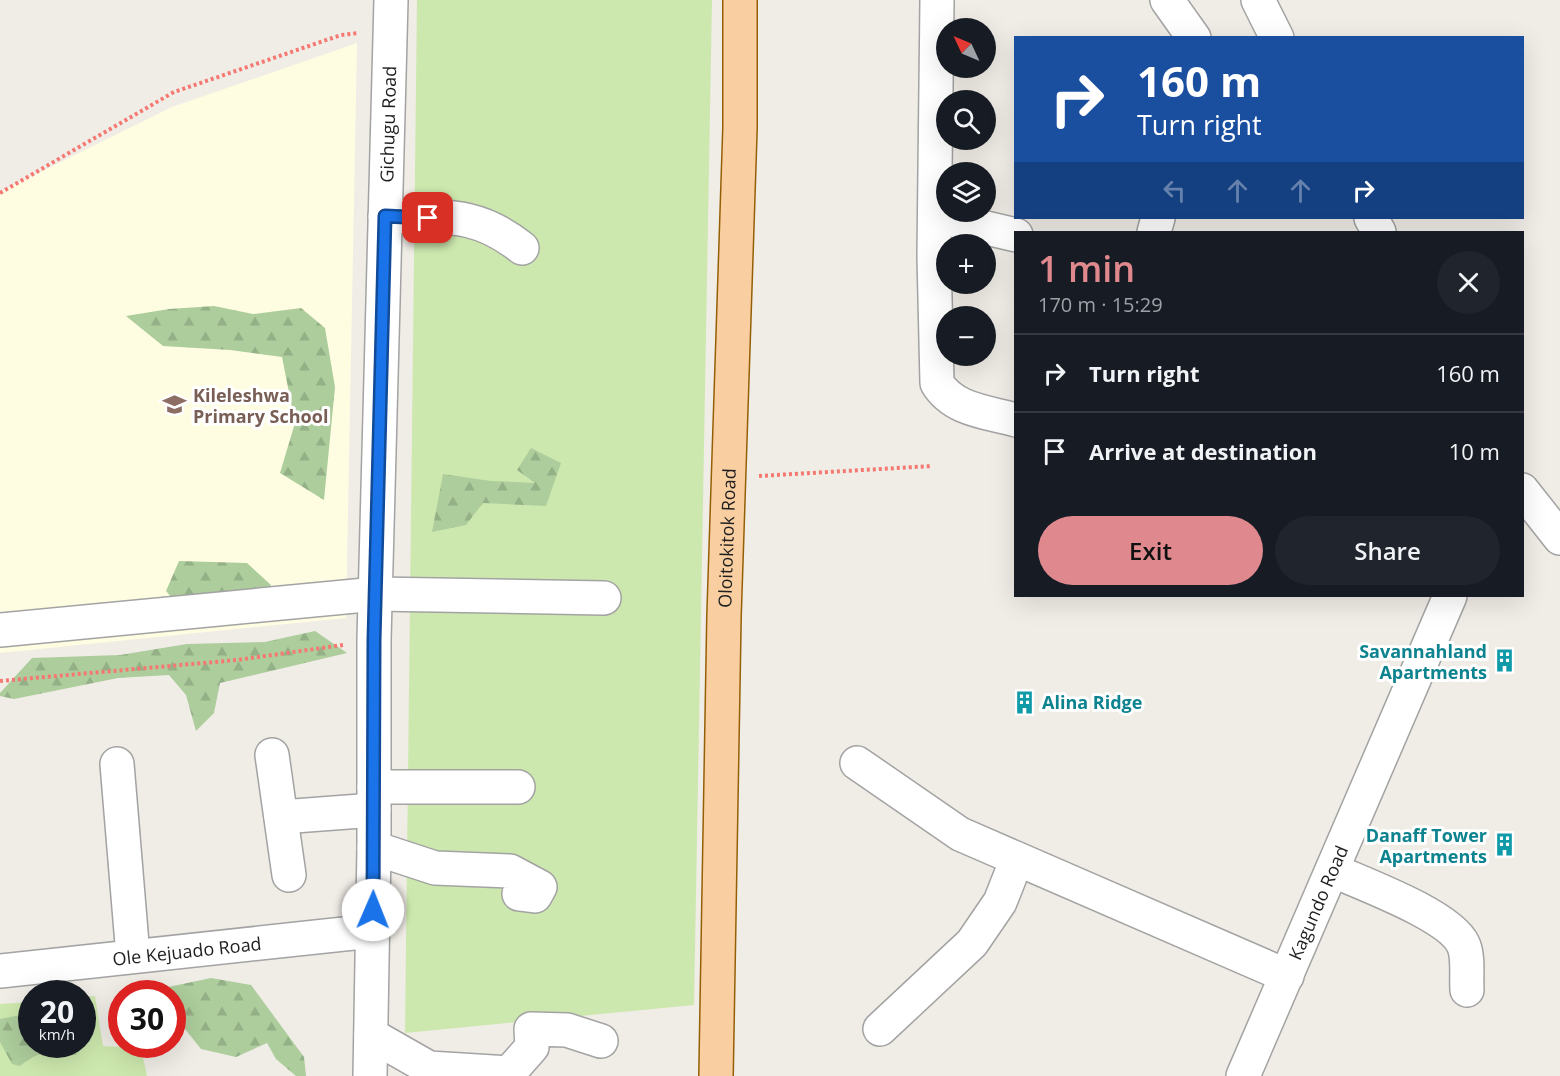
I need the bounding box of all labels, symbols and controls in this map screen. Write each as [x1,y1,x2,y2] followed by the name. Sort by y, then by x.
[936,18,996,78] north arrow
[936,18,996,366] map controls
[1137,52,1261,109] text: 160 m
[1038,60,1116,138] icon: right
[374,65,401,183] street label: Gichugu Road
[936,90,996,150] button: search
[1137,106,1262,143] text: Turn right
[936,162,996,222] button: layers
[1158,174,1191,207] icon: left
[1221,174,1254,207] icon: ahead
[1284,174,1317,207] icon: ahead
[1347,174,1380,207] icon: right
[402,192,453,243] pin
[411,201,444,234] icon: arrive
[936,234,996,294] button: +
[1038,244,1135,293] text: 1 min
[1437,251,1500,314] button: close
[1038,291,1163,318] text: 170 m · 15:29
[936,306,996,366] button: −
[1038,357,1071,390] icon: right
[1089,358,1200,388] text: Turn right
[1436,358,1500,388] text: 160 m
[193,383,328,428] place label: Kileleshwa Primary School
[162,392,188,418] school or university icon: Kileleshwa Primary School
[1038,435,1071,468] icon: arrive
[1089,436,1317,466] text: Arrive at destination
[1449,436,1500,466] text: 10 m
[712,468,741,608] street label: Oloitokitok Road
[1038,516,1263,585] button: Exit
[1275,516,1500,585] button: Share
[1359,639,1487,684] place label: Savannahland Apartments
[1492,648,1518,674] building icon: Savannahland Apartments
[1011,689,1037,715] building icon: Alina Ridge
[1042,690,1142,714] place label: Alina Ridge
[1366,823,1487,868] place label: Danaff Tower Apartments
[1492,832,1518,858] building icon: Danaff Tower Apartments
[1283,841,1353,963] street label: Kagundo Road
[341,878,405,942] position arrow
[111,931,263,971] street label: Ole Kejuado Road
[108,980,186,1058] speed limit sign: 30
[40,991,74,1032] text: 20
[39,1024,75,1044] text: km/h

